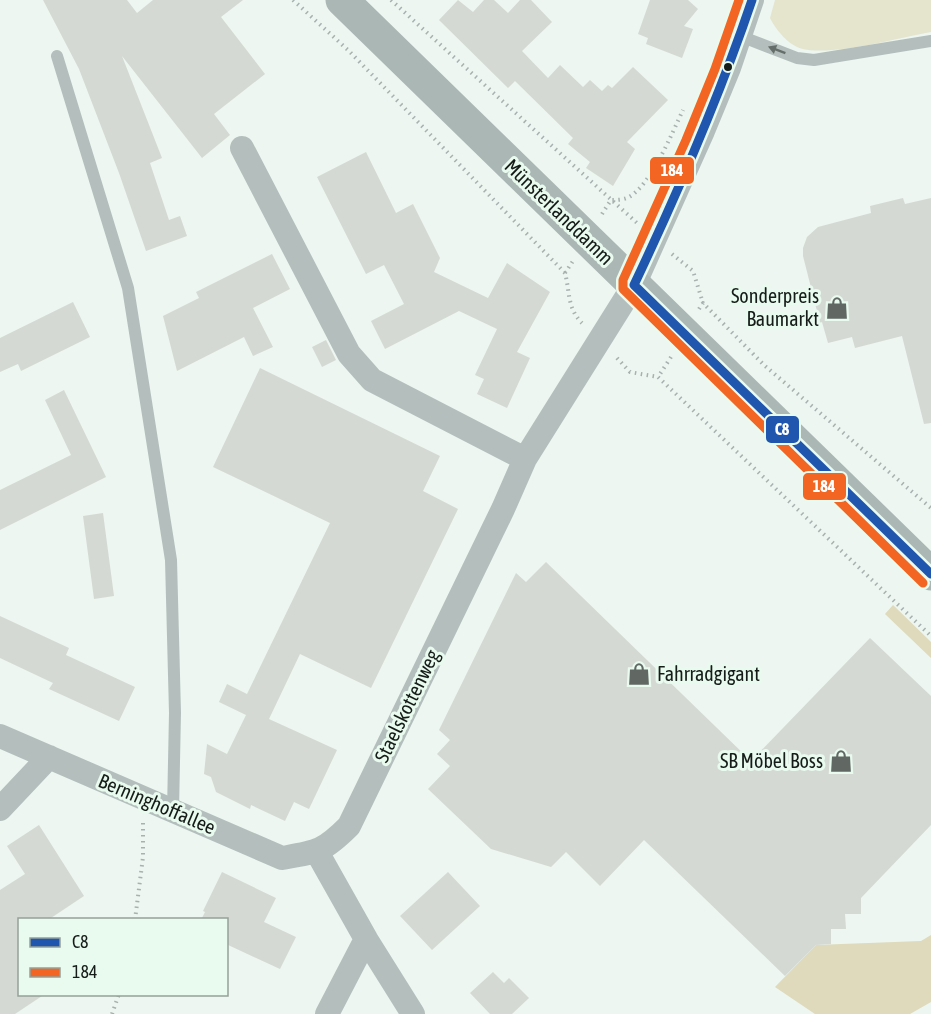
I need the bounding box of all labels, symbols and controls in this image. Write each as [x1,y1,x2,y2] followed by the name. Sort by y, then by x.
[768,45,786,55] one-way arrow
[722,61,734,73] unlabelled marker
[500,154,618,269] street label: Münsterlanddamm
[649,156,695,185] line badge: 184
[661,161,684,179] text: 184
[731,284,819,330] place label: Sonderpreis Baumarkt
[824,295,850,321] shop icon: Sonderpreis Baumarkt
[765,415,800,444] line badge: C8
[775,420,790,438] text: C8
[802,472,847,501] line badge: 184
[813,477,836,495] text: 184
[369,645,444,766] street label: Staelskottenweg
[626,661,652,687] shop icon: Fahrradgigant
[657,662,760,685] place label: Fahrradgigant
[828,748,854,774] shop icon: SB Möbel Boss
[720,749,823,772] place label: SB Möbel Boss
[95,769,219,839] street label: Berninghoffallee
[18,918,228,996] legend
[72,931,89,952] text: C8
[72,961,97,982] text: 184

